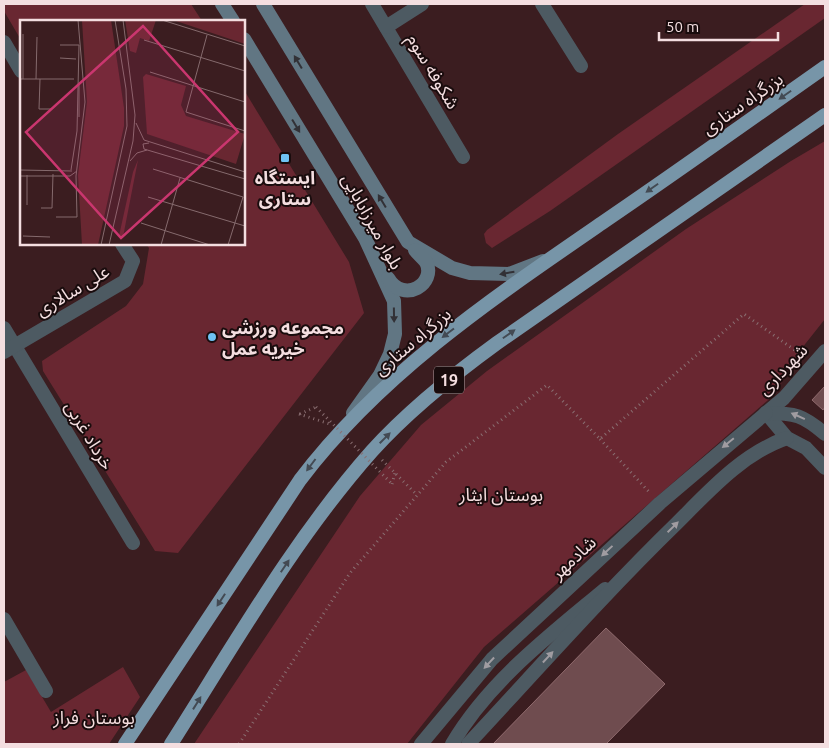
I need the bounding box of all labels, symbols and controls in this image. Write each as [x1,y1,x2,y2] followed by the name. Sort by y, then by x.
[659,10,778,42] scale bar
[666,18,699,35] text: 50 m
[20,20,245,245] inset map
[400,30,464,115] street label: شکوفه سوم
[294,55,303,68] one-way arrow
[698,68,787,140] street label: بزرگراه ستاری
[778,90,792,100] one-way arrow
[292,119,301,132] one-way arrow
[279,152,291,164] marker: ایستگاه ستاری
[255,167,315,210] place label: ایستگاه ستاری
[337,170,408,273] street label: بلوار میرزابابایی
[646,183,659,194] one-way arrow
[378,194,387,207] one-way arrow
[32,260,113,321] street label: علی سالاری
[498,269,514,277] one-way arrow
[370,303,456,380] street label: بزرگراه ستاری
[391,307,399,323] one-way arrow
[222,317,344,360] place label: مجموعه ورزشی خیریه عمل
[441,328,455,338] one-way arrow
[503,329,516,339] one-way arrow
[206,331,218,343] marker: مجموعه ورزشی خیریه عمل
[753,339,813,400] street label: شهرداری
[434,366,464,394] road number: 19
[60,397,118,474] street label: خرداد غربی
[791,412,805,420] one-way arrow
[379,433,391,445] one-way arrow
[722,438,735,449] one-way arrow
[306,458,316,472] one-way arrow
[458,484,543,506] park label: بوستان ایثار
[666,521,678,533] one-way arrow
[546,531,601,585] street label: شادمهر
[601,546,614,557] one-way arrow
[280,560,290,573] one-way arrow
[216,593,226,606] one-way arrow
[542,651,554,663] one-way arrow
[483,657,495,669] one-way arrow
[192,696,202,710] one-way arrow
[52,707,135,729] park label: بوستان فراز

